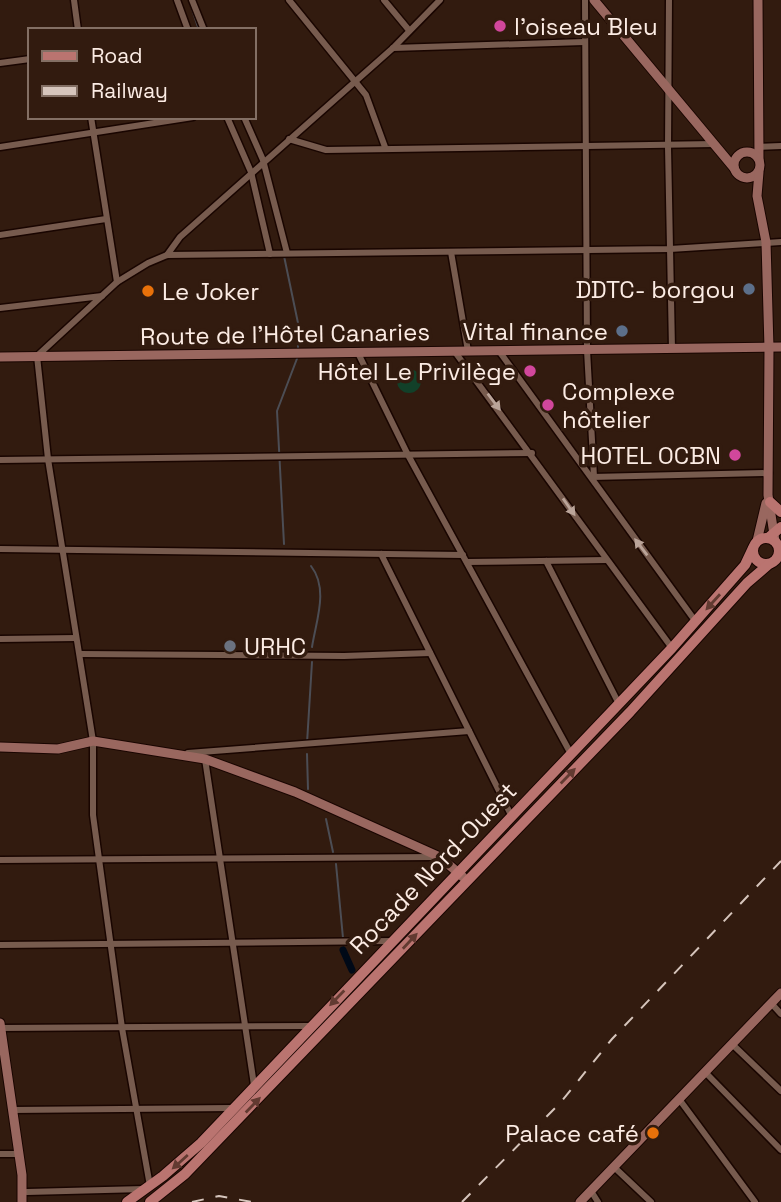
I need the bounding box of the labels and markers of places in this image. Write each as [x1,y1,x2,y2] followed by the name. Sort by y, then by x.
[514,11,658,42] place label: l'oiseau Bleu
[492,18,508,34] marker: l'oiseau Bleu
[576,274,735,305] place label: DDTC- borgou
[162,276,259,307] place label: Le Joker
[741,281,757,297] marker: DDTC- borgou
[140,283,156,299] marker: Le Joker
[463,316,608,347] place label: Vital finance
[614,323,630,339] marker: Vital finance
[318,356,516,387] place label: Hôtel Le Privilège
[522,363,538,379] marker: Hôtel Le Privilège
[562,376,675,435] place label: Complexe hôtelier
[540,397,556,413] marker: Complexe hôtelier
[580,440,721,471] place label: HOTEL OCBN
[727,447,743,463] marker: HOTEL OCBN
[244,631,306,662] place label: URHC
[222,638,238,654] marker: URHC
[505,1118,639,1149] place label: Palace café
[645,1125,661,1141] marker: Palace café

